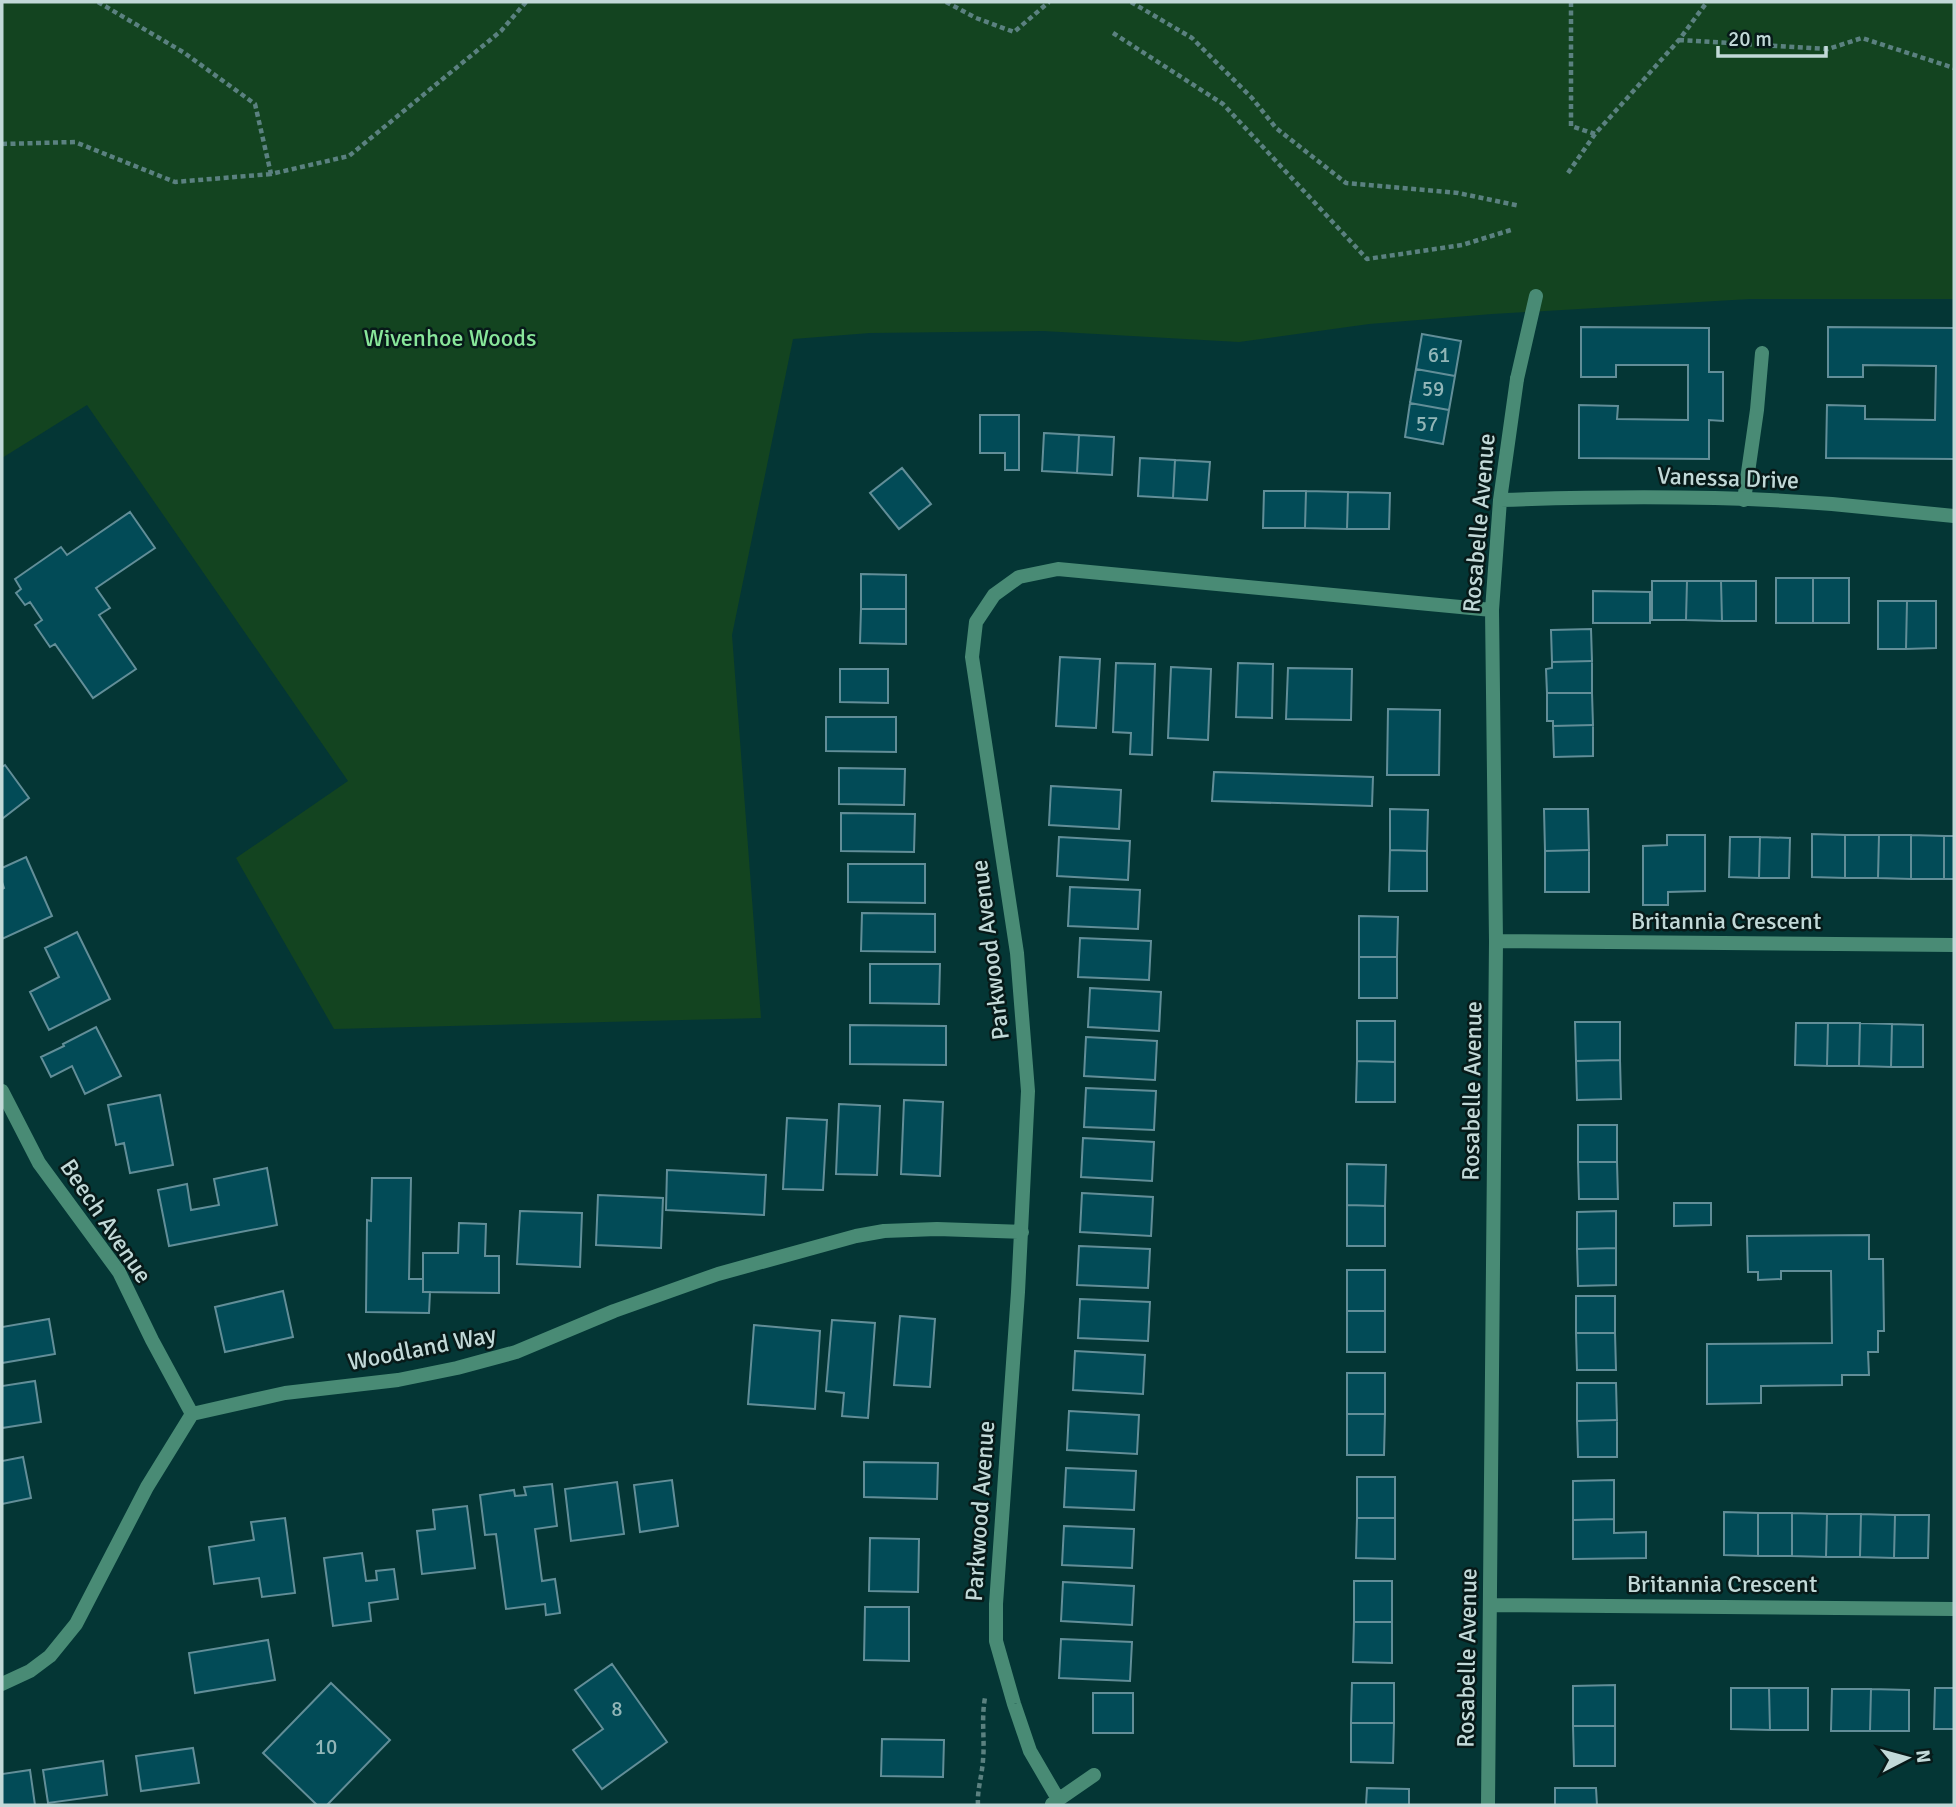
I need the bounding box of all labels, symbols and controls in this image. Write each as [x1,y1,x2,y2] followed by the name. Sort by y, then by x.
[1718,14,1826,58] scale bar
[1728,26,1772,52] text: 20 m
[364,323,536,353] park label: Wivenhoe Woods
[1428,342,1450,368] house number: 61
[1422,376,1444,402] house number: 59
[1416,411,1438,437] house number: 57
[1456,432,1502,614] street label: Rosabelle Avenue
[1656,461,1800,495] street label: Vanessa Drive
[964,858,1016,1042] street label: Parkwood Avenue
[1631,906,1821,936] street label: Britannia Crescent
[1455,1001,1489,1181] street label: Rosabelle Avenue
[53,1153,159,1289] street label: Beech Avenue
[345,1319,499,1377] street label: Woodland Way
[959,1420,1001,1602] street label: Parkwood Avenue
[1450,1568,1484,1748] street label: Rosabelle Avenue
[1627,1569,1817,1599] street label: Britannia Crescent
[611,1696,623,1722] house number: 8
[1872,1723,1942,1793] north arrow
[315,1734,337,1760] house number: 10
[1910,1749,1936,1764] text: N

